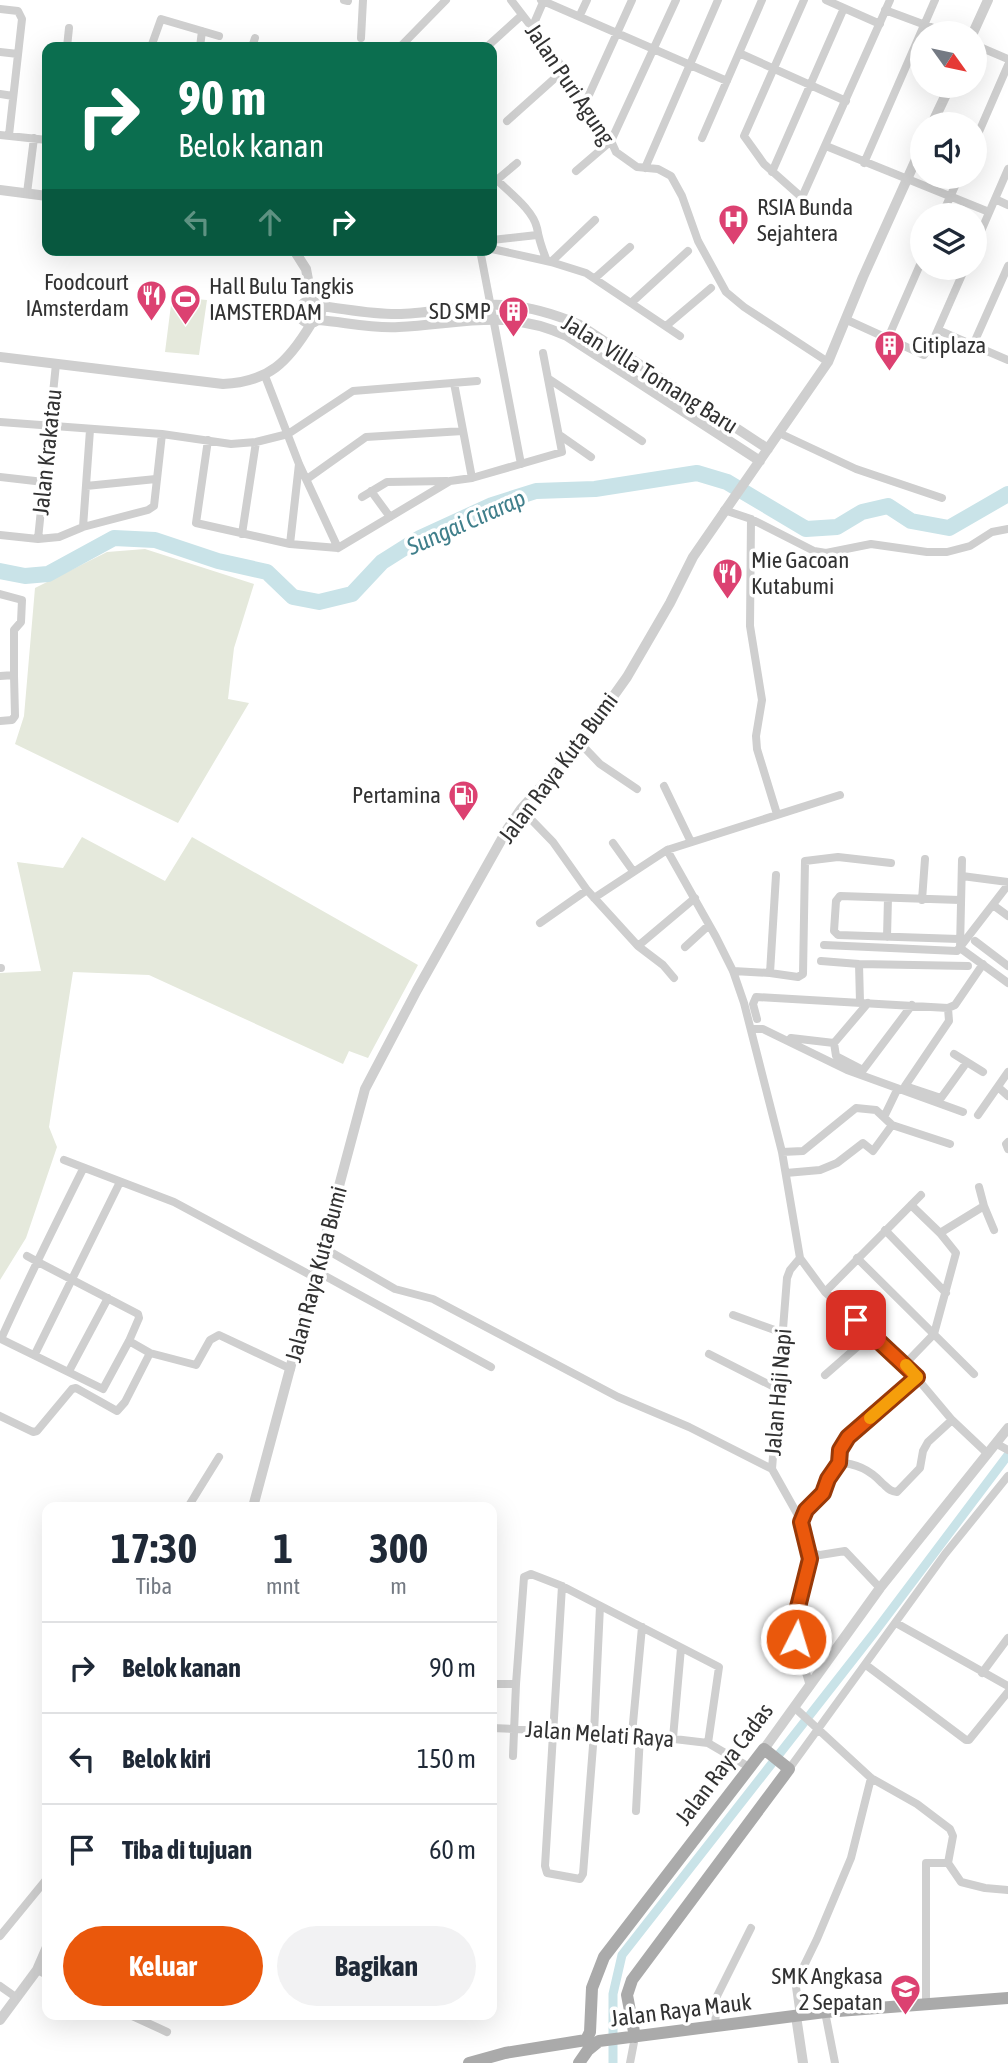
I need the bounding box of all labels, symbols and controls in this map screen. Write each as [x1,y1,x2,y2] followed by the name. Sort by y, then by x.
[520,19,620,149] street label: Jalan Puri Agung
[910,21,987,98] north arrow
[910,21,987,280] map controls
[178,69,266,125] text: 90 m
[63,70,154,161] icon: right
[910,112,987,189] button: sound
[178,127,324,164] text: Belok kanan
[757,194,853,246] place label: RSIA Bunda Sejahtera
[178,203,216,241] icon: left
[251,203,289,241] icon: ahead
[324,203,362,241] icon: right
[717,203,751,247] hospital icon: RSIA Bunda Sejahtera
[910,203,987,280] button: layers
[25,269,129,321] place label: Foodcourt IAmsterdam
[209,273,354,325] place label: Hall Bulu Tangkis IAMSTERDAM
[135,278,169,322] restaurant icon: Foodcourt IAmsterdam
[169,282,203,326] sports icon: Hall Bulu Tangkis IAMSTERDAM
[497,294,531,338] building icon: SD SMP
[429,298,491,324] place label: SD SMP
[557,309,743,439] street label: Jalan Villa Tomang Baru
[872,328,906,372] building icon: Citiplaza
[912,332,986,358] place label: Citiplaza
[27,388,67,516] street label: Jalan Krakatau
[402,484,529,561] water label: Sungai Cirarap
[751,547,849,599] place label: Mie Gacoan Kutabumi
[711,556,745,600] restaurant icon: Mie Gacoan Kutabumi
[493,688,623,848] street label: Jalan Raya Kuta Bumi
[447,778,481,822] fuel station icon: Pertamina
[352,782,441,808] place label: Pertamina
[280,1183,352,1365] street label: Jalan Raya Kuta Bumi
[826,1290,886,1350] pin
[837,1301,875,1339] icon: arrive
[759,1327,797,1457] street label: Jalan Haji Napi
[111,1524,197,1572] text: 17:30
[273,1524,293,1572] text: 1
[369,1524,428,1572] text: 300
[136,1573,172,1599] text: Tiba
[266,1573,300,1599] text: mnt
[390,1573,407,1599] text: m
[759,1602,833,1676] position arrow
[63,1649,101,1687] icon: right
[122,1653,241,1683] text: Belok kanan
[429,1653,476,1683] text: 90 m
[670,1698,778,1830] street label: Jalan Raya Cadas
[525,1716,675,1752] street label: Jalan Melati Raya
[63,1740,101,1778] icon: left
[122,1744,211,1774] text: Belok kiri
[417,1744,476,1774] text: 150 m
[63,1831,101,1869] icon: arrive
[122,1835,252,1865] text: Tiba di tujuan
[429,1835,476,1865] text: 60 m
[63,1926,263,2006] button: Keluar
[277,1926,476,2006] button: Bagikan
[772,1963,883,2015] place label: SMK Angkasa 2 Sepatan
[889,1972,923,2016] school or university icon: SMK Angkasa 2 Sepatan
[609,1988,753,2032] street label: Jalan Raya Mauk

